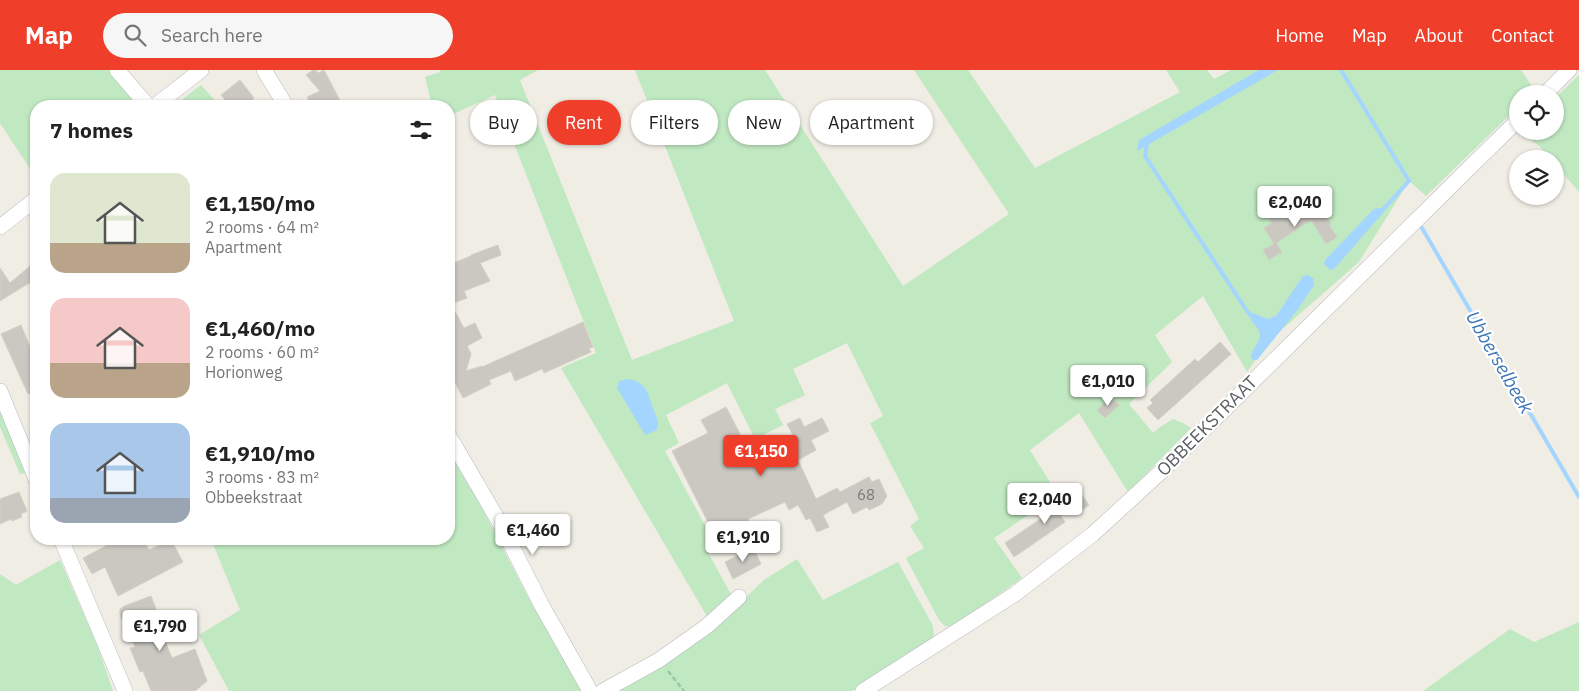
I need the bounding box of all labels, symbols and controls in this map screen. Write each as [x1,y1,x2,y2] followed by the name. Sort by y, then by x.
[103,13,453,58] search box
[25,19,73,51] text: Map
[121,21,149,49] icon: search
[161,23,263,47] text: Search here
[1276,24,1324,47] text: Home
[1352,24,1387,47] text: Map
[1415,24,1463,47] text: About
[1491,24,1554,47] text: Contact
[1509,85,1564,205] map controls
[1509,85,1564,140] button: locate
[470,100,537,145] chip: Buy
[547,100,621,145] chip: Rent
[631,100,718,145] chip: Filters
[728,100,800,145] chip: New
[810,100,933,145] chip: Apartment
[50,116,133,144] text: 7 homes
[407,116,435,144] icon: filters
[1509,150,1564,205] button: layers
[1254,186,1336,228] pin: €2,040
[205,189,315,217] text: €1,150/mo
[1268,192,1322,212] text: €2,040
[90,193,150,253] icon: home
[205,217,319,237] text: 2 rooms · 64 m²
[205,237,282,257] text: Apartment
[1461,306,1540,419] water label: Ubberselbeek
[205,314,315,342] text: €1,460/mo
[90,318,150,378] icon: home
[205,342,319,362] text: 2 rooms · 60 m²
[205,362,283,382] text: Horionweg
[1067,364,1149,407] pin: €1,010
[1151,370,1262,481] street label: OBBEEKSTRAAT
[1081,371,1135,391] text: €1,010
[720,434,802,477] pin: €1,150
[205,439,315,467] text: €1,910/mo
[734,441,788,461] text: €1,150
[90,443,150,503] icon: home
[205,467,319,487] text: 3 rooms · 83 m²
[1004,482,1086,525] pin: €2,040
[857,485,875,504] house number: 68
[205,487,303,507] text: Obbeekstraat
[1018,489,1072,509] text: €2,040
[492,514,574,556] pin: €1,460
[506,520,560,540] text: €1,460
[702,520,784,563] pin: €1,910
[716,527,770,547] text: €1,910
[119,610,201,652] pin: €1,790
[133,616,187,636] text: €1,790

